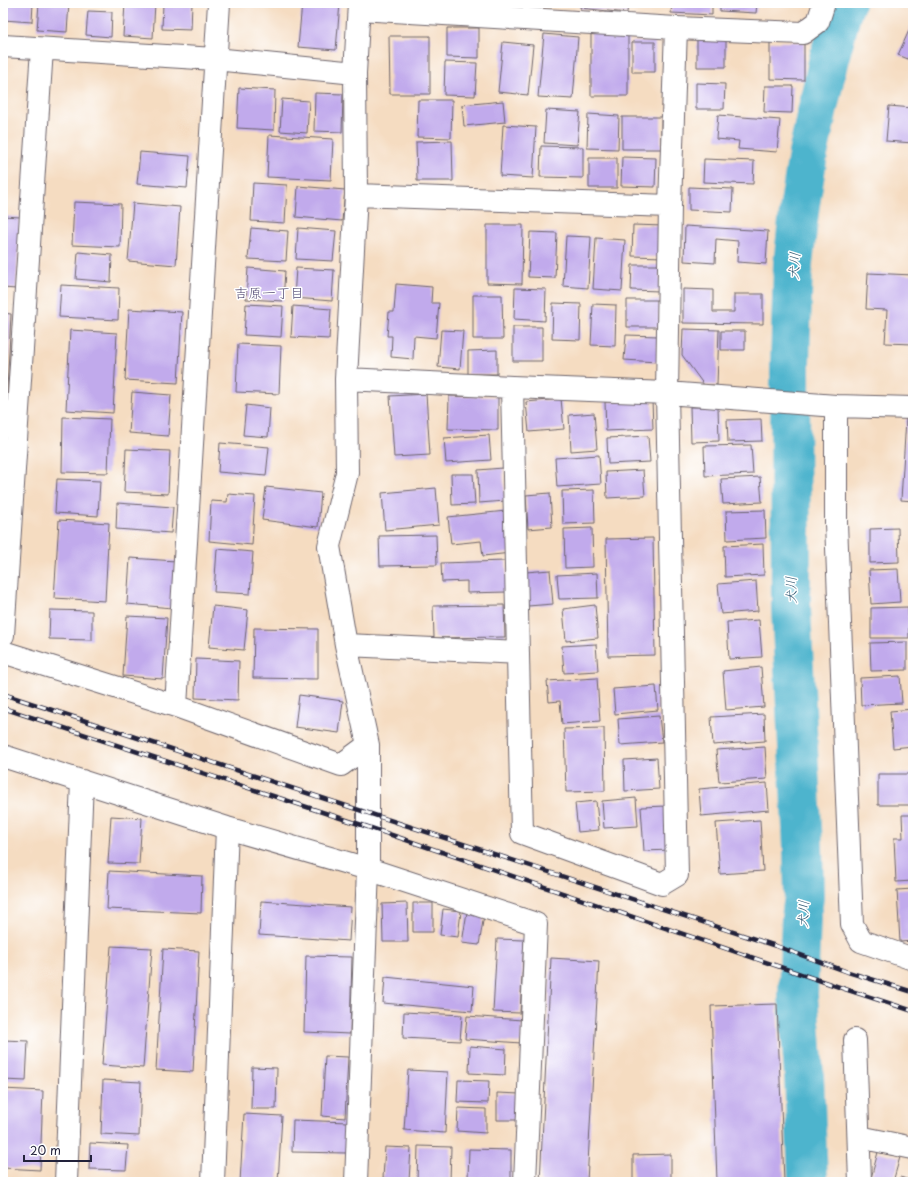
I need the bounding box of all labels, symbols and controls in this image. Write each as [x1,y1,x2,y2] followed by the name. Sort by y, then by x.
[782,251,805,281] water label: 犬川
[234,282,304,303] district label: 吉原一丁目
[780,576,801,604] water label: 犬川
[791,899,814,929] water label: 犬川
[24,1137,91,1163] scale bar
[30,1141,61,1159] text: 20 m

